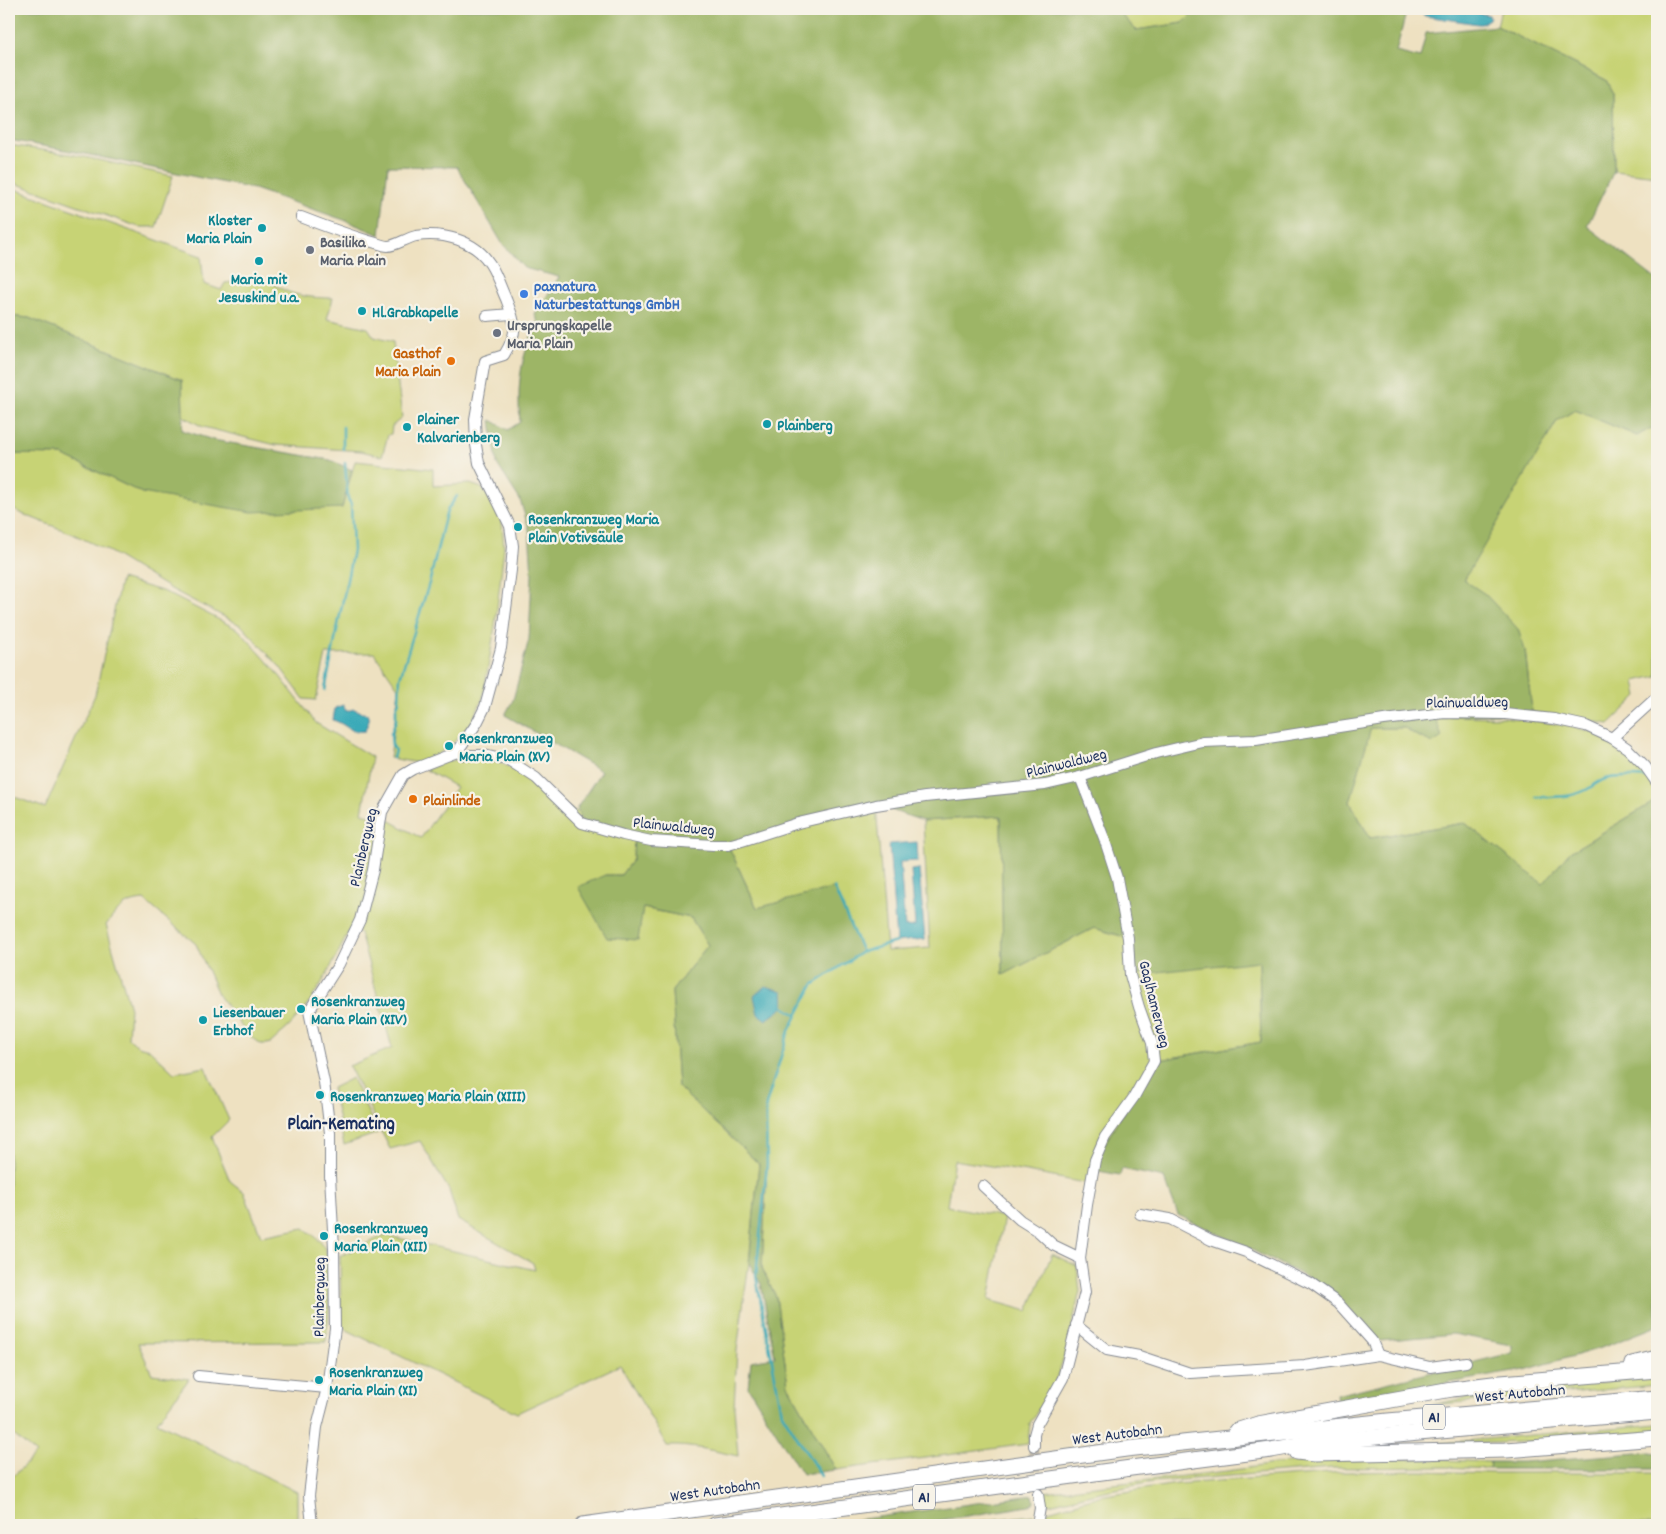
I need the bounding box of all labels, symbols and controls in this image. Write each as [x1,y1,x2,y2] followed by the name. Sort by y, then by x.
[186,210,253,251] place label: Kloster Maria Plain
[256,222,268,234] marker: Kloster Maria Plain
[320,232,386,273] place label: Basilika Maria Plain
[304,244,316,256] marker: Basilika Maria Plain
[253,255,265,267] marker: Maria mit Jesuskind u.a.
[219,269,300,310] place label: Maria mit Jesuskind u.a.
[534,276,680,317] place label: paxnatura Naturbestattungs GmbH
[518,288,530,300] marker: paxnatura Naturbestattungs GmbH
[372,302,458,325] place label: Hl.Grabkapelle
[356,305,368,317] marker: Hl.Grabkapelle
[507,315,612,356] place label: Ursprungskapelle Maria Plain
[491,327,503,339] marker: Ursprungskapelle Maria Plain
[375,343,442,384] place label: Gasthof Maria Plain
[445,355,457,367] marker: Gasthof Maria Plain
[417,409,500,450] place label: Plainer Kalvarienberg
[777,415,833,438] place label: Plainberg
[761,418,773,430] marker: Plainberg
[401,421,413,433] marker: Plainer Kalvarienberg
[528,509,660,550] place label: Rosenkranzweg Maria Plain Votivsäule
[512,521,524,533] marker: Rosenkranzweg Maria Plain Votivsäule
[1426,691,1508,716] street label: Plainwaldweg
[459,728,553,769] place label: Rosenkranzweg Maria Plain (XV)
[443,740,455,752] marker: Rosenkranzweg Maria Plain (XV)
[1024,743,1109,786] street label: Plainwaldweg
[423,790,481,813] place label: Plainlinde
[407,793,419,805] marker: Plainlinde
[344,806,385,889] street label: Plainbergweg
[632,812,716,843] street label: Plainwaldweg
[1132,958,1176,1051] street label: Gaglhamerweg
[311,991,407,1032] place label: Rosenkranzweg Maria Plain (XIV)
[213,1002,286,1043] place label: Liesenbauer Erbhof
[295,1003,307,1015] marker: Rosenkranzweg Maria Plain (XIV)
[197,1014,209,1026] marker: Liesenbauer Erbhof
[330,1086,526,1109] place label: Rosenkranzweg Maria Plain (XIII)
[314,1089,326,1101] marker: Rosenkranzweg Maria Plain (XIII)
[287,1112,395,1139] district label: Plain-Kemating
[334,1218,428,1259] place label: Rosenkranzweg Maria Plain (XII)
[318,1230,330,1242] marker: Rosenkranzweg Maria Plain (XII)
[308,1257,333,1337] street label: Plainbergweg
[329,1362,423,1403] place label: Rosenkranzweg Maria Plain (XI)
[313,1374,325,1386] marker: Rosenkranzweg Maria Plain (XI)
[1474,1379,1566,1410] street label: West Autobahn
[1423,1404,1445,1430] road number: A1
[1071,1419,1164,1452] street label: West Autobahn
[669,1474,762,1509] street label: West Autobahn
[913,1484,935,1510] road number: A1

